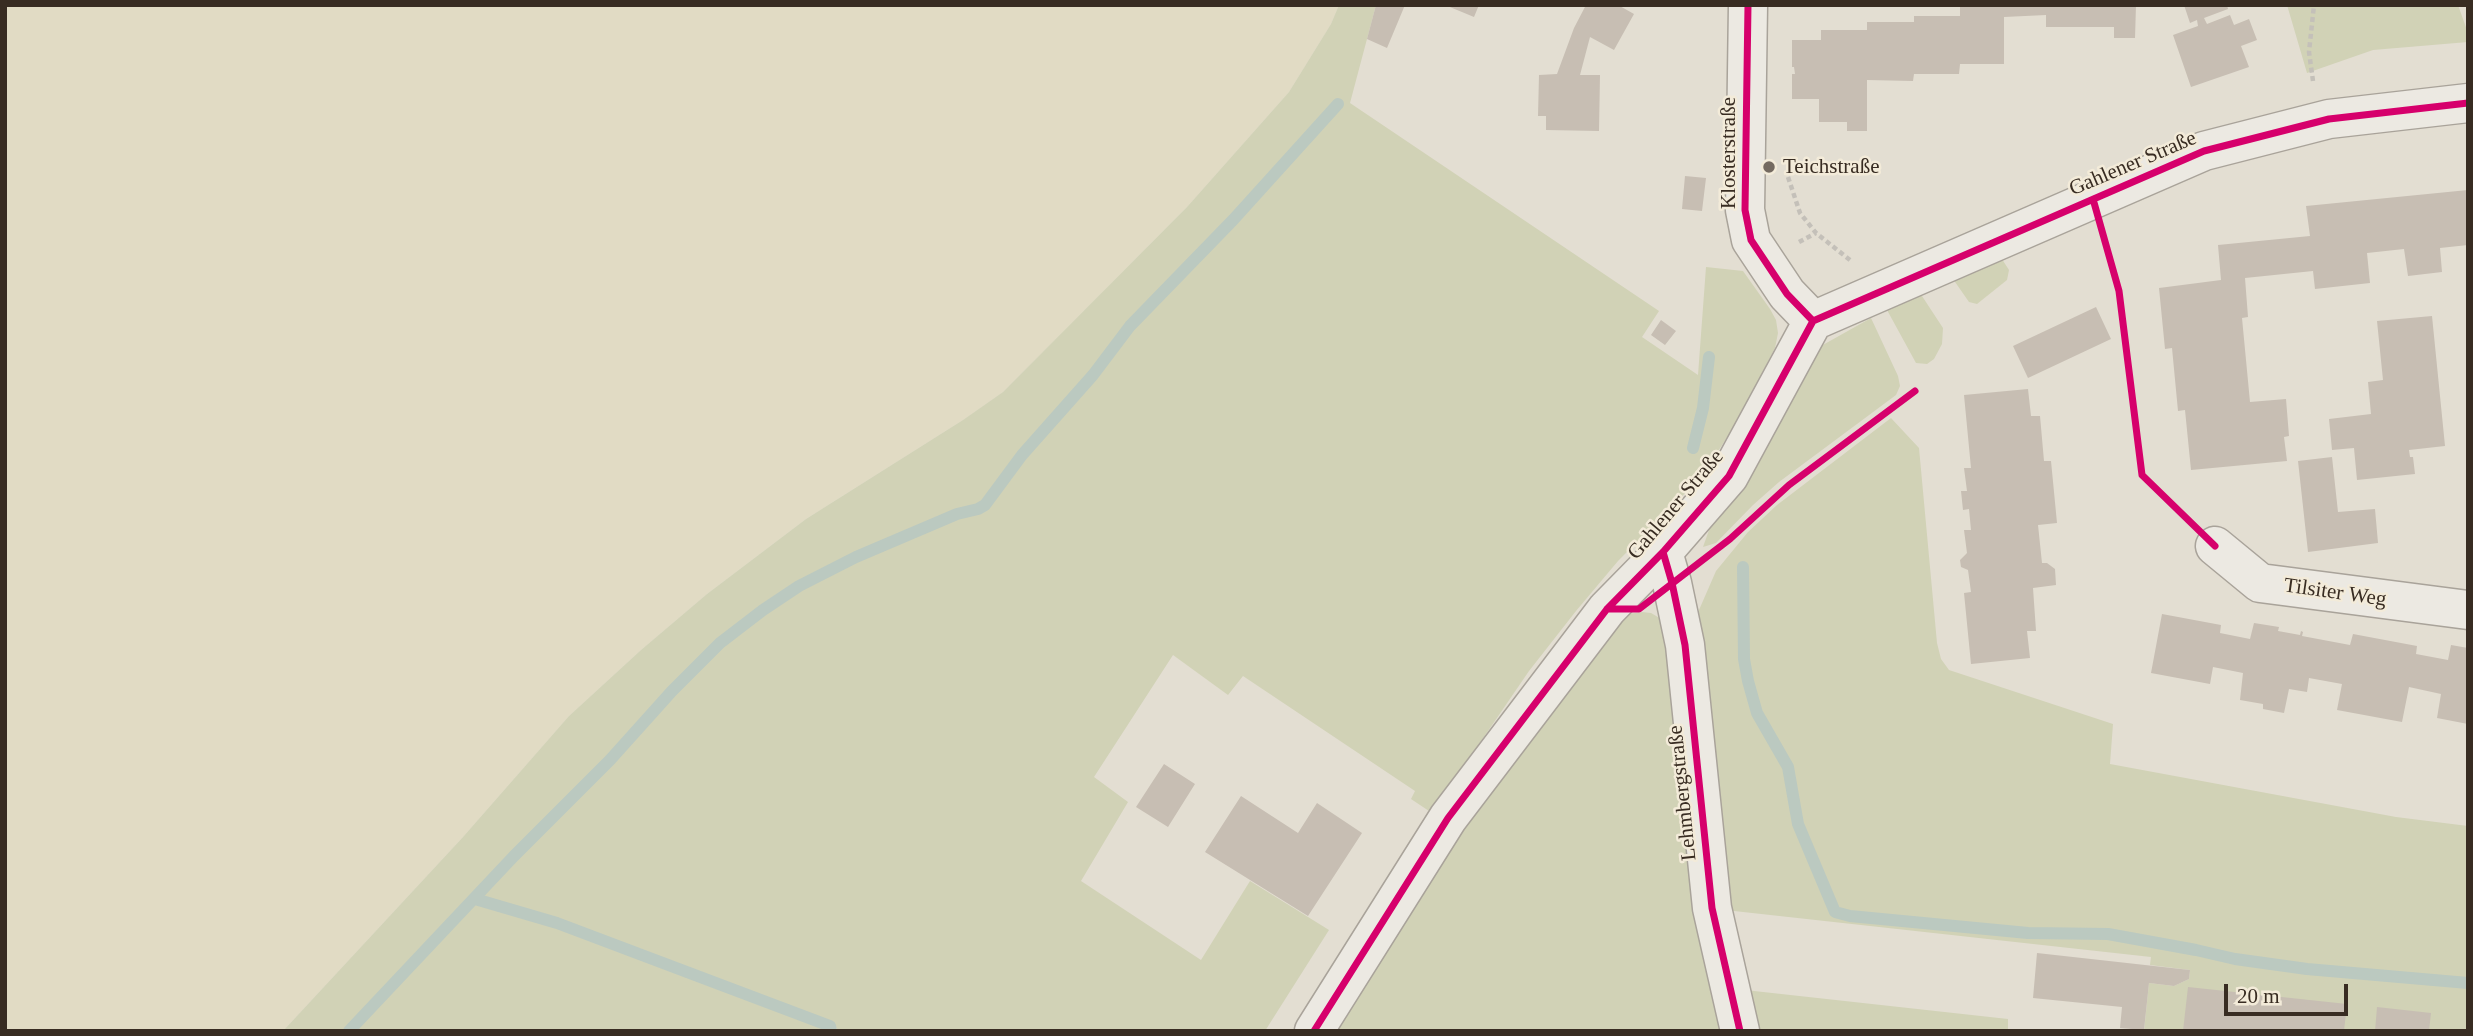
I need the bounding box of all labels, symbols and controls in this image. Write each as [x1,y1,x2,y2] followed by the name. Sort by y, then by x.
[1716,97,1742,209] street label: Klosterstraße
[2066,126,2200,202] street label: Gahlener Straße
[1783,154,1879,180] place label: Teichstraße
[1761,159,1777,175] marker: Teichstraße
[1623,445,1729,565] street label: Gahlener Straße
[2282,573,2388,613] street label: Tilsiter Weg
[1663,724,1703,862] street label: Lehmbergstraße
[2228,970,2352,1014] scale bar
[2237,984,2280,1008] text: 20 m

